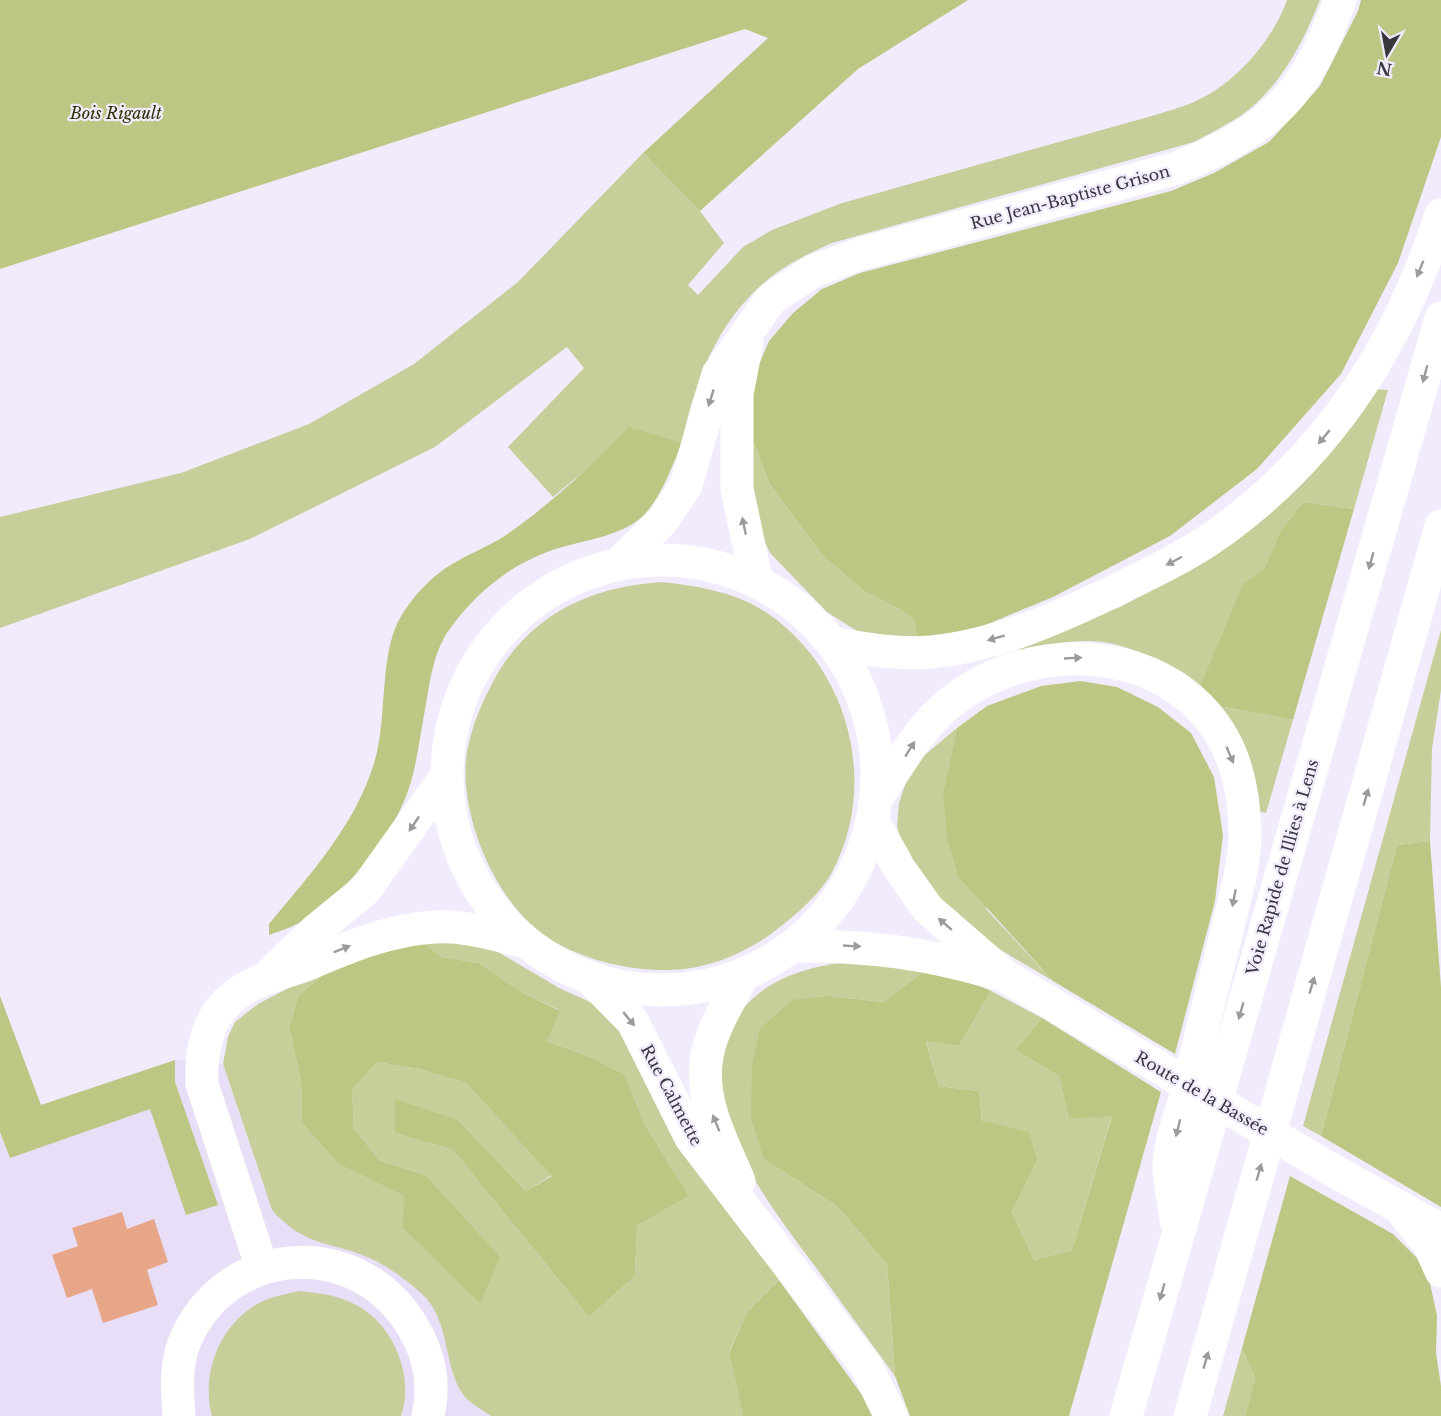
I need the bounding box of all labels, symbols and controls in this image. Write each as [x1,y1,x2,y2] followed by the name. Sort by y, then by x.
[1357,24,1417,84] north arrow
[1375,58,1394,80] text: N
[69,103,162,123] park label: Bois Rigault
[968,161,1172,233] street label: Rue Jean-Baptiste Grison
[1415,261,1425,279] one-way arrow
[1420,365,1430,383] one-way arrow
[706,389,715,407] one-way arrow
[1317,429,1330,445] one-way arrow
[739,516,748,535] one-way arrow
[1366,552,1375,570] one-way arrow
[1165,556,1182,566] one-way arrow
[987,634,1005,643] one-way arrow
[1064,653,1083,662] one-way arrow
[904,741,915,757] one-way arrow
[1225,746,1235,764] one-way arrow
[1241,757,1322,978] street label: Voie Rapide de Illies à Lens
[1361,788,1371,806] one-way arrow
[408,815,419,832] one-way arrow
[1229,889,1238,908] one-way arrow
[938,918,953,931] one-way arrow
[843,941,862,950] one-way arrow
[334,944,352,954] one-way arrow
[1308,976,1318,994] one-way arrow
[1236,1002,1245,1020] one-way arrow
[622,1011,635,1026] one-way arrow
[637,1041,707,1149] street label: Rue Calmette
[1132,1047,1272,1139] street label: Route de la Bassée
[711,1114,720,1132] one-way arrow
[1172,1119,1182,1138] one-way arrow
[1255,1163,1264,1181] one-way arrow
[1156,1283,1166,1301] one-way arrow
[1202,1351,1211,1369] one-way arrow

